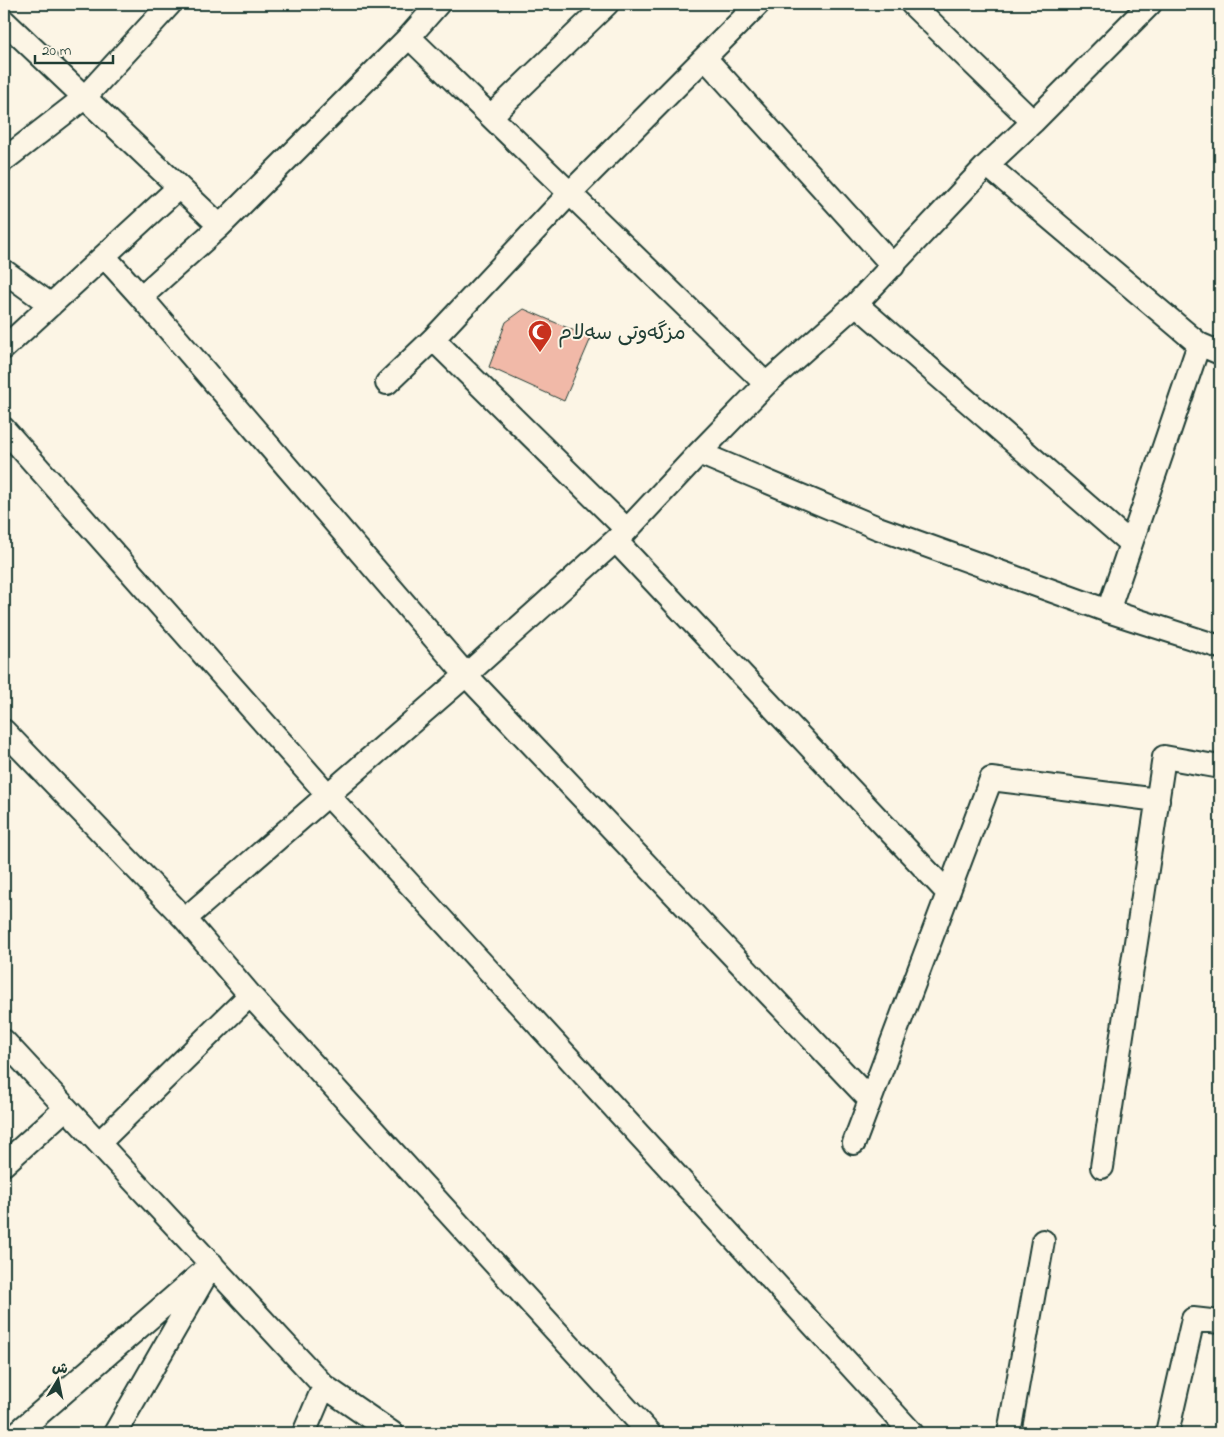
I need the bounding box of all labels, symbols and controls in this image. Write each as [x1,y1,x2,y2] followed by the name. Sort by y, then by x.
[35,32,112,64] scale bar
[42,40,72,62] text: 20 m
[527,319,553,353] mosque icon: مزگەوتی سەلام
[558,319,686,349] place label: مزگەوتی سەلام
[32,1354,82,1404] north arrow
[51,1357,69,1380] text: ش

